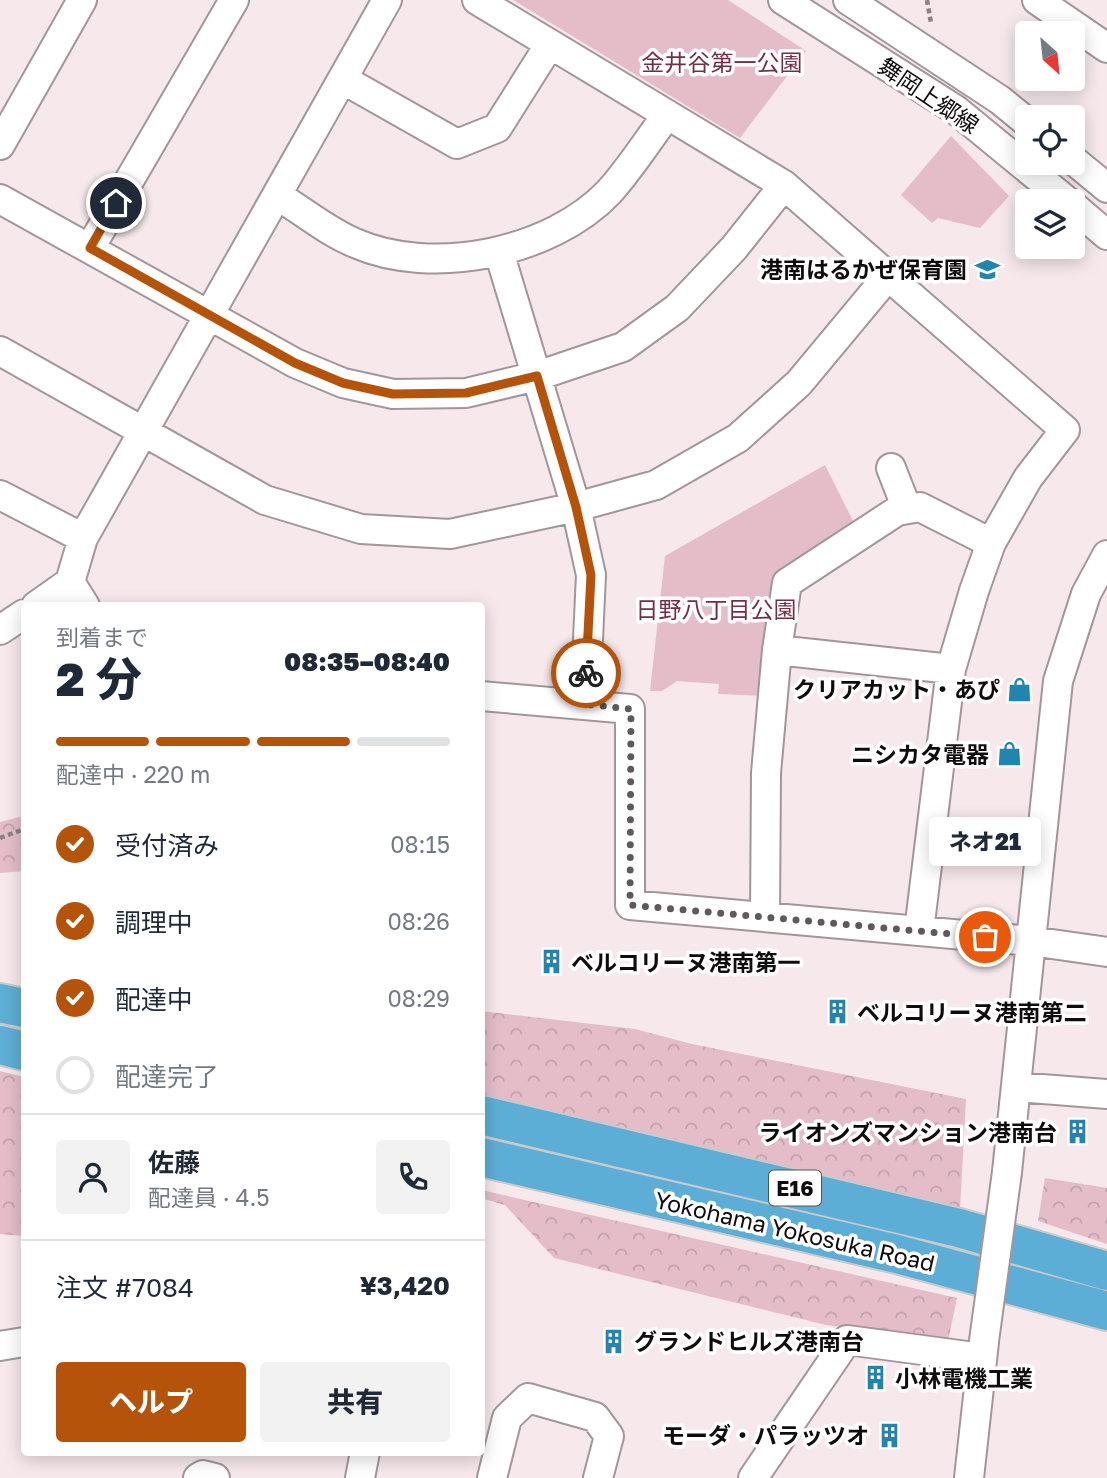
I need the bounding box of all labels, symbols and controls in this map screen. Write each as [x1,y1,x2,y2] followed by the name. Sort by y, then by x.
[1015,21,1085,91] north arrow
[1015,21,1085,259] map controls
[642,48,803,76] park label: 金井谷第一公園
[874,51,984,139] street label: 舞岡上郷線
[1015,105,1085,175] button: locate
[86,173,146,233] pin
[97,184,135,222] icon: home
[1015,189,1085,259] button: layers
[760,255,967,283] place label: 港南はるかぜ保育園
[973,255,1001,283] school or university icon: 港南はるかぜ保育園
[636,595,797,623] park label: 日野八丁目公園
[56,623,148,651] text: 到着まで
[551,638,621,708] courier
[284,646,450,677] text: 08:35–08:40
[56,651,142,706] text: 2 分
[567,654,605,692] icon: bike
[793,675,1000,703] place label: クリアカット・あぴ
[1006,675,1034,703] shop icon: クリアカット・あぴ
[851,740,989,768] place label: ニシカタ電器
[995,740,1023,768] shop icon: ニシカタ電器
[56,760,210,788] text: 配達中 · 220 m
[929,818,1041,867] callout: ネオ21
[56,825,94,863] icon: check
[949,827,1021,855] text: ネオ21
[115,830,219,861] text: 受付済み
[390,830,450,858] text: 08:15
[56,902,94,940] icon: check
[115,907,193,938] text: 調理中
[388,907,450,935] text: 08:26
[955,907,1015,967] pin
[966,918,1004,956] icon: bag
[537,948,565,976] building icon: ベルコリーヌ港南第一
[571,948,801,976] place label: ベルコリーヌ港南第一
[56,979,94,1017] icon: check
[115,984,193,1015] text: 配達中
[388,984,450,1012] text: 08:29
[823,998,851,1026] building icon: ベルコリーヌ港南第二
[857,998,1087,1026] place label: ベルコリーヌ港南第二
[115,1061,219,1092] text: 配達完了
[758,1118,1057,1146] place label: ライオンズマンション港南台
[1063,1118,1091,1146] building icon: ライオンズマンション港南台
[56,1140,130,1214] button: person
[376,1140,450,1214] button: phone
[148,1147,200,1178] text: 佐藤
[769,1170,821,1206] road number: E16
[148,1183,270,1211] text: 配達員 · 4.5
[652,1185,938,1277] street label: Yokohama Yokosuka Road
[360,1270,450,1301] text: ¥3,420
[56,1272,194,1303] text: 注文 #7084
[600,1327,628,1355] building icon: グランドヒルズ港南台
[634,1327,864,1355] place label: グランドヒルズ港南台
[56,1362,246,1442] button: ヘルプ
[260,1362,450,1442] button: 共有
[861,1364,889,1392] building icon: 小林電機工業
[895,1364,1033,1392] place label: 小林電機工業
[662,1421,869,1449] place label: モーダ・パラッツオ
[875,1421,903,1449] building icon: モーダ・パラッツオ

